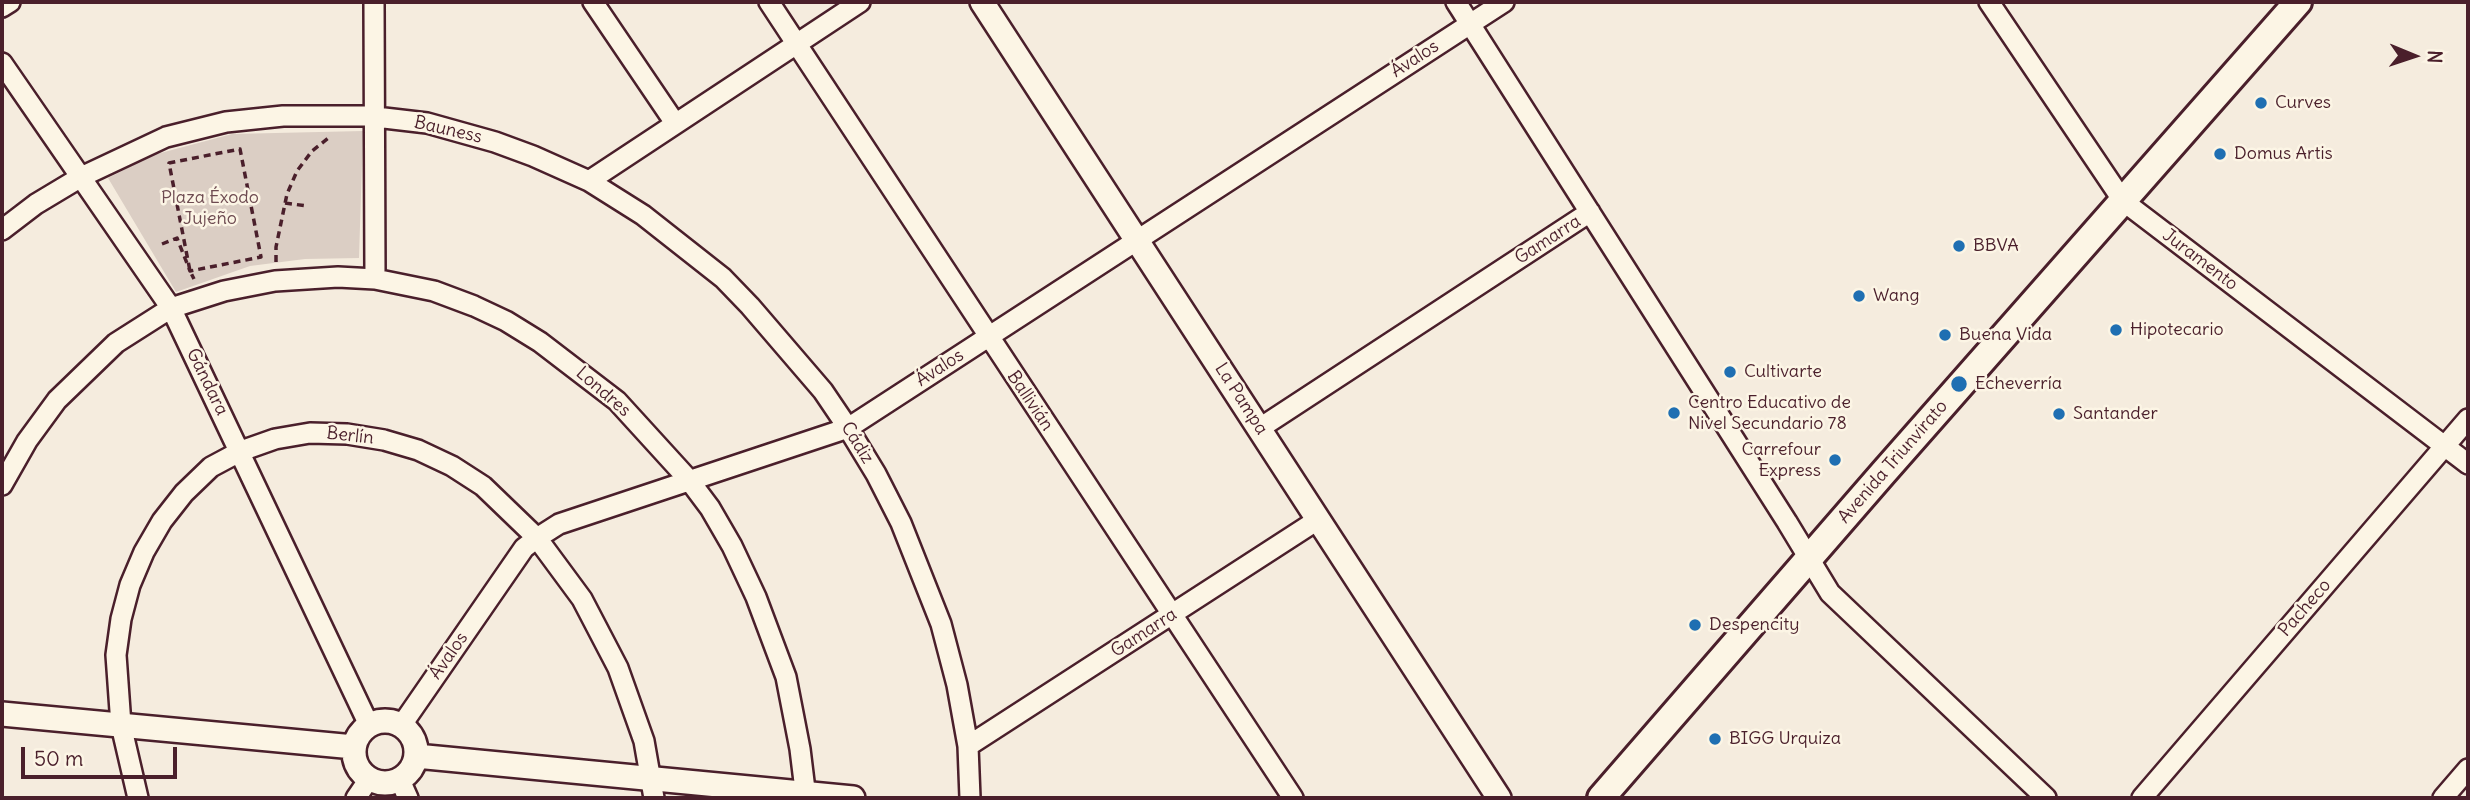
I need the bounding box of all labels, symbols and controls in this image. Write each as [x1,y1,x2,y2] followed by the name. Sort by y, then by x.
[2379,21,2449,91] north arrow
[1387,36,1443,82] street label: Ávalos
[2423,50,2447,64] text: N
[2275,92,2331,114] place label: Curves
[2253,95,2269,111] marker: Curves
[412,112,484,148] street label: Bauness
[2234,143,2333,165] place label: Domus Artis
[2212,146,2228,162] marker: Domus Artis
[161,187,259,230] park label: Plaza Éxodo Jujeño
[1511,211,1585,269] street label: Gamarra
[2158,225,2242,295] street label: Juramento
[1973,235,2019,257] place label: BBVA
[1951,238,1967,254] marker: BBVA
[1873,285,1920,307] place label: Wang
[1851,288,1867,304] marker: Wang
[2130,319,2224,341] place label: Hipotecario
[2108,322,2124,338] marker: Hipotecario
[1959,324,2052,346] place label: Buena Vida
[1937,327,1953,343] marker: Buena Vida
[182,345,232,419] street label: Gándara
[912,345,968,391] street label: Ávalos
[1210,359,1272,439] street label: La Pampa
[1744,361,1822,383] place label: Cultivarte
[571,362,635,422] street label: Londres
[1722,364,1738,380] marker: Cultivarte
[1002,367,1058,435] street label: Ballivián
[1975,373,2062,395] place label: Echeverría
[1949,374,1969,394] marker: Echeverría
[1688,392,1851,434] place label: Centro Educativo de Nivel Secundario 78
[1834,396,1952,528] street label: Avenida Triunvirato
[2073,403,2158,425] place label: Santander
[1666,405,1682,421] marker: Centro Educativo de Nivel Secundario 78
[2051,406,2067,422] marker: Santander
[836,418,878,468] street label: Cádiz
[325,423,375,449] street label: Berlín
[1742,439,1821,482] place label: Carrefour Express
[1827,452,1843,468] marker: Carrefour Express
[2274,575,2336,641] street label: Pacheco
[1107,604,1181,662] street label: Gamarra
[1709,614,1800,636] place label: Despencity
[1687,617,1703,633] marker: Despencity
[425,628,473,684] street label: Ávalos
[1729,728,1841,750] place label: BIGG Urquiza
[1707,731,1723,747] marker: BIGG Urquiza
[24,734,180,778] scale bar
[34,745,83,772] text: 50 m

